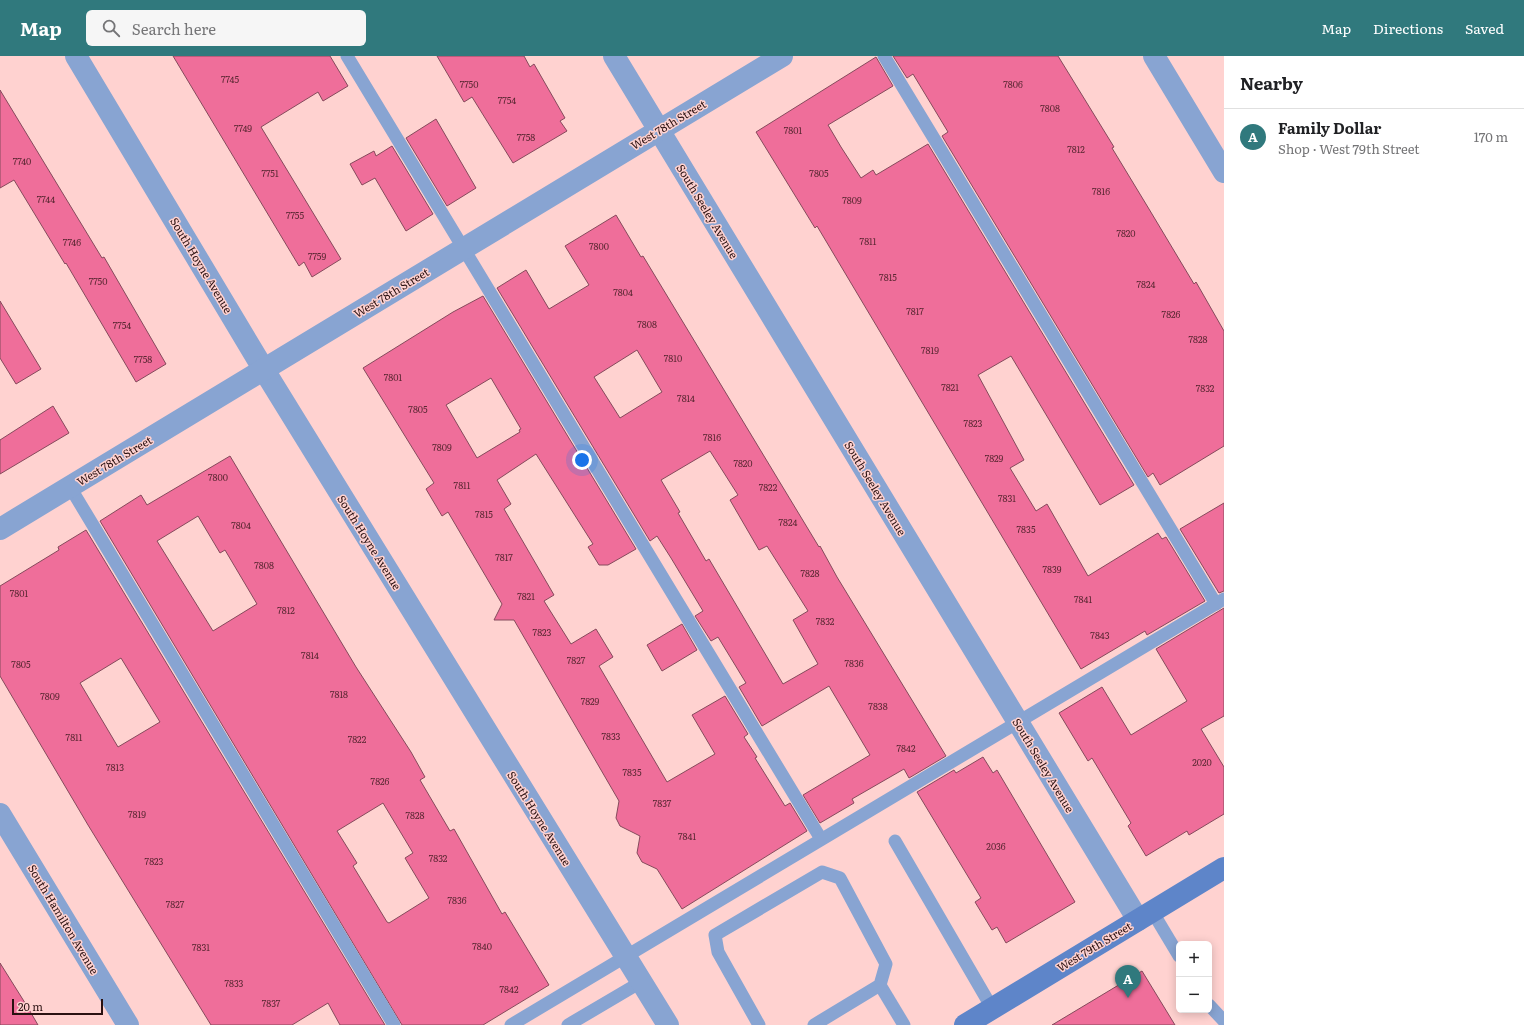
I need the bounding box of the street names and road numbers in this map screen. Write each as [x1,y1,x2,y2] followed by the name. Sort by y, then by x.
[627,95,709,153] street label: West 78th Street
[673,161,743,262] street label: South Seeley Avenue
[167,214,237,316] street label: South Hoyne Avenue
[350,263,432,321] street label: West 78th Street
[73,431,155,489] street label: West 78th Street
[841,438,911,539] street label: South Seeley Avenue
[334,492,406,593] street label: South Hoyne Avenue
[1009,715,1079,816] street label: South Seeley Avenue
[504,768,576,869] street label: South Hoyne Avenue
[25,861,103,977] street label: South Hamilton Avenue
[1054,917,1135,975] street label: West 79th Street

